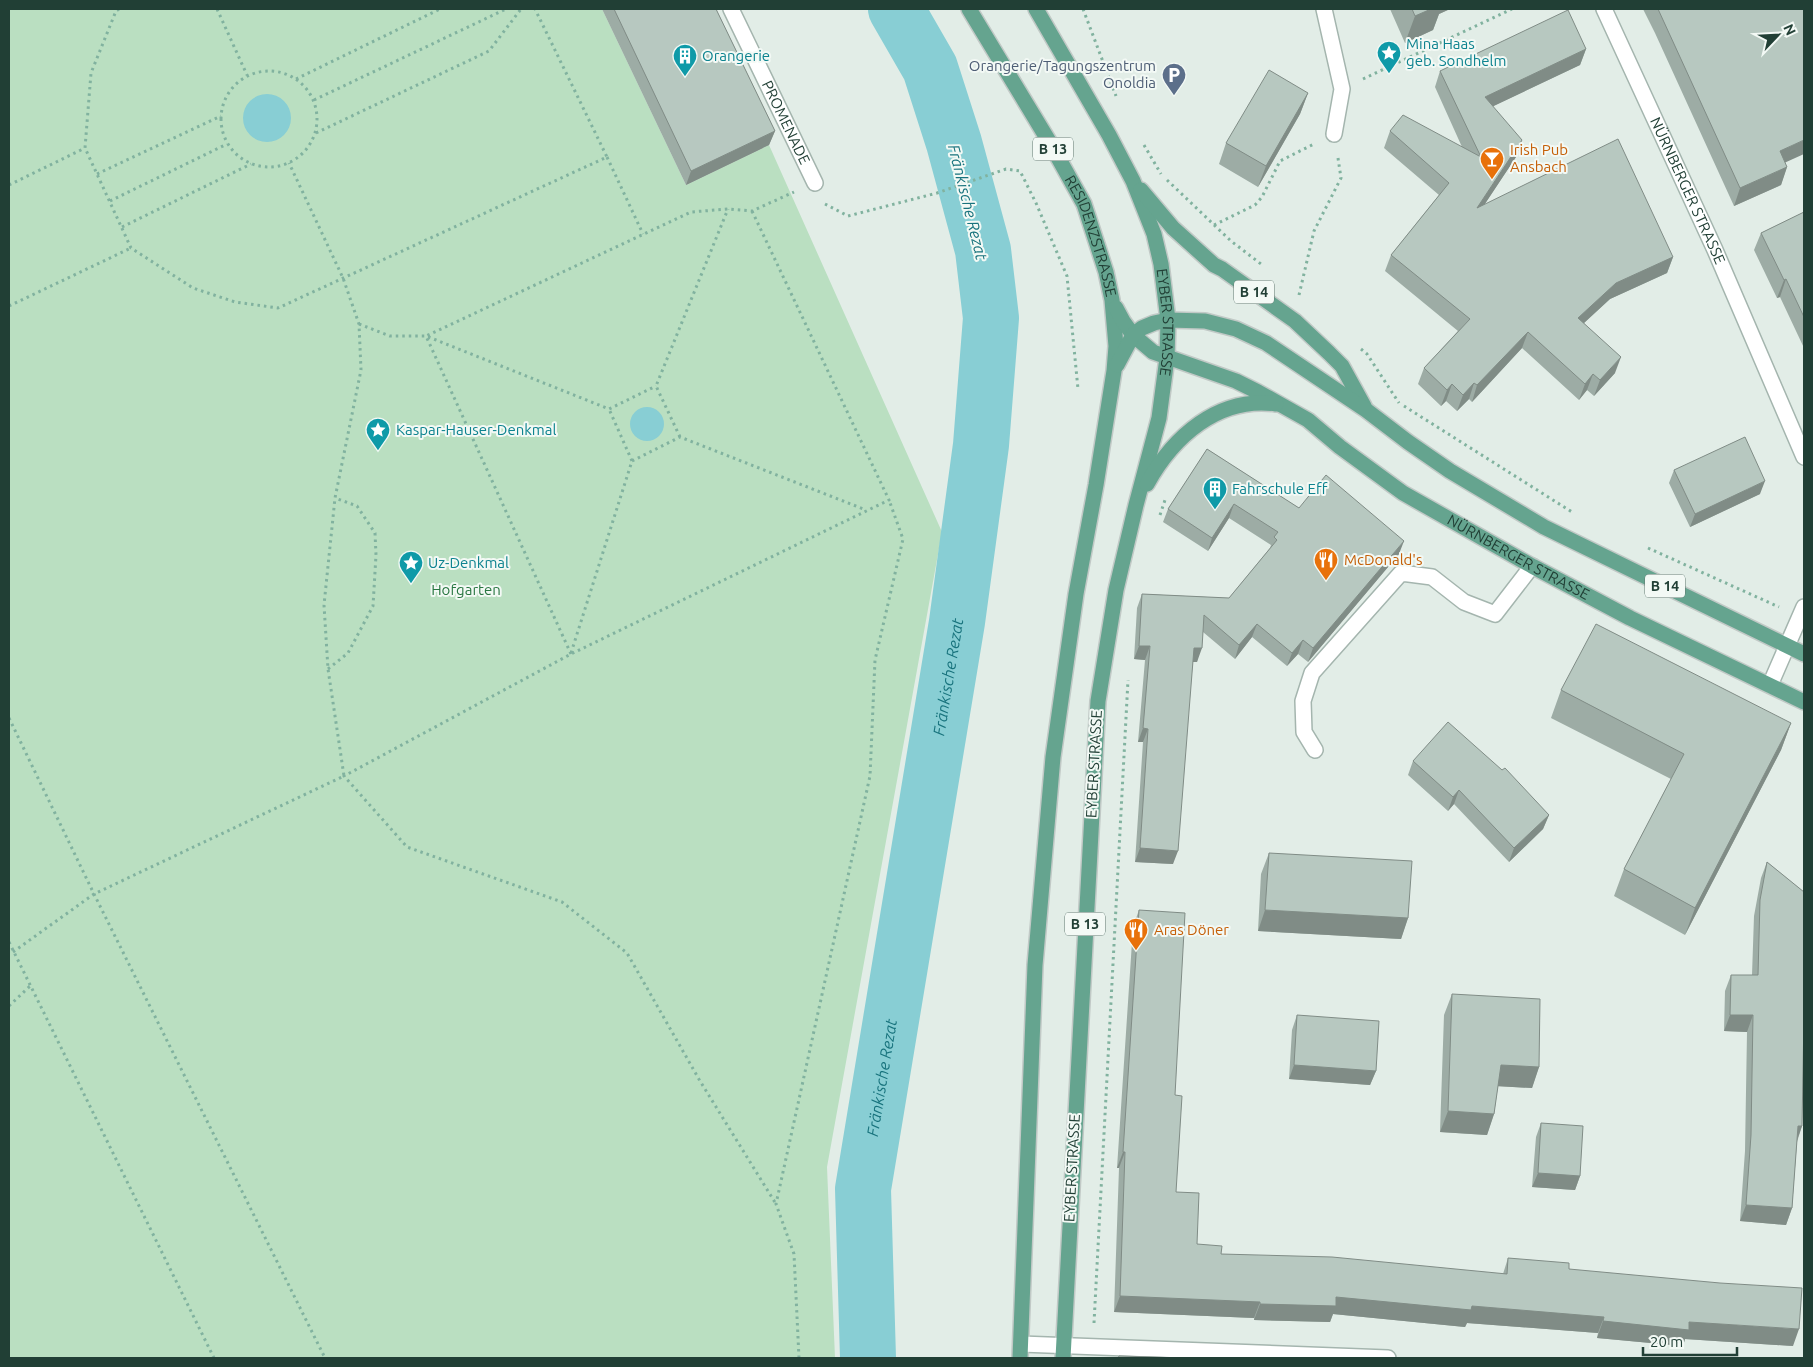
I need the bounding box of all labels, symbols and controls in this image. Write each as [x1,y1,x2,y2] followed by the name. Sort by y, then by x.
[1753,10,1803,60] north arrow
[1780,21,1799,38] text: N
[1406,35,1506,69] place label: Mina Haas geb. Sondhelm
[1376,40,1402,74] place icon: Mina Haas geb. Sondhelm
[672,43,698,77] building icon: Orangerie
[702,47,770,64] place label: Orangerie
[969,57,1156,91] place label: Orangerie/Tagungszentrum Onoldia
[1161,62,1187,96] parking icon: Orangerie/Tagungszentrum Onoldia
[759,78,814,167] street label: PROMENADE
[1647,114,1729,266] street label: NÜRNBERGER STRASSE
[1033,138,1073,160] road number: B 13
[1510,141,1568,175] place label: Irish Pub Ansbach
[945,142,991,262] water label: Fränkische Rezat
[1479,146,1505,180] bar icon: Irish Pub Ansbach
[1062,172,1120,298] street label: RESIDENZSTRASSE
[1154,268,1177,377] street label: EYBER STRASSE
[1234,280,1274,304] road number: B 14
[365,417,391,451] place icon: Kaspar-Hauser-Denkmal
[396,421,556,438] place label: Kaspar-Hauser-Denkmal
[1202,476,1228,510] building icon: Fahrschule Eff
[1232,480,1328,497] place label: Fahrschule Eff
[1445,511,1592,603] street label: NÜRNBERGER STRASSE
[1313,547,1339,581] restaurant icon: McDonald's
[398,550,424,584] place icon: Uz-Denkmal
[1344,551,1422,568] place label: McDonald's
[428,554,509,571] place label: Uz-Denkmal
[1645,574,1685,598] road number: B 14
[431,581,501,598] park label: Hofgarten
[929,617,966,737] water label: Fränkische Rezat
[1082,710,1105,818] street label: EYBER STRASSE
[1065,912,1105,936] road number: B 13
[1123,917,1149,951] restaurant icon: Aras Döner
[1154,921,1229,938] place label: Aras Döner
[863,1017,900,1138] water label: Fränkische Rezat
[1060,1114,1083,1222] street label: EYBER STRASSE
[1643,1324,1737,1356] scale bar
[1650,1333,1683,1350] text: 20 m

